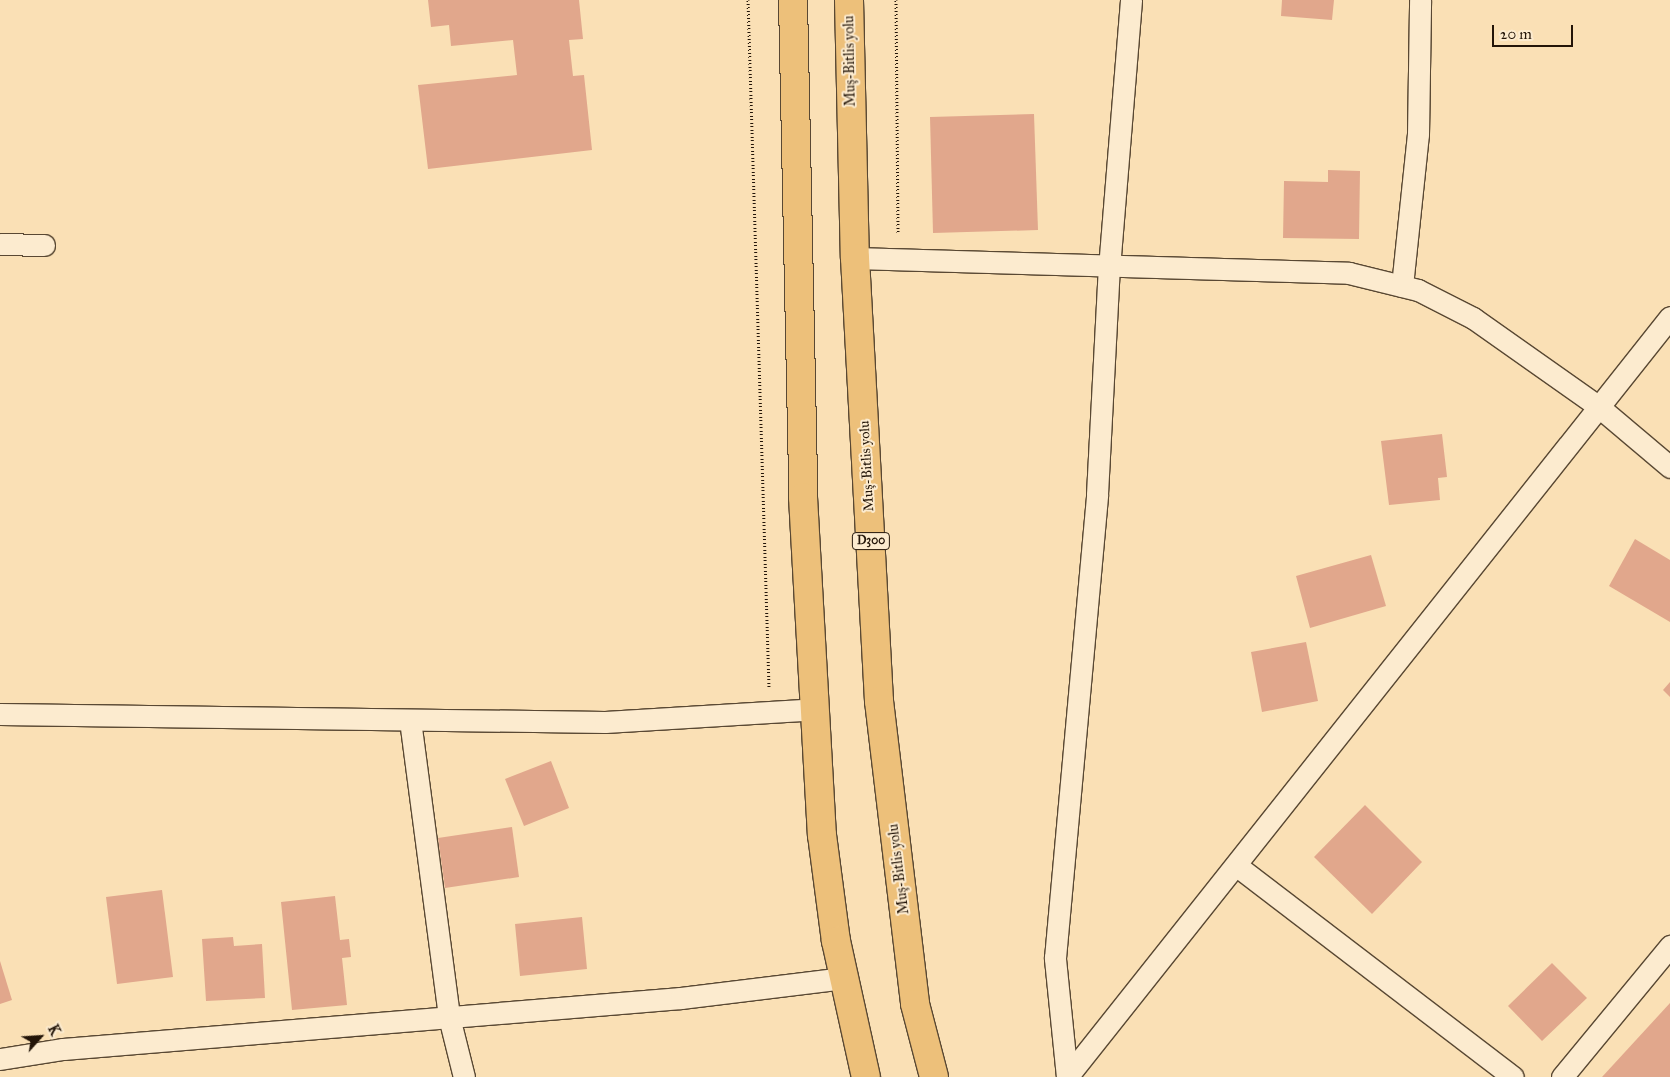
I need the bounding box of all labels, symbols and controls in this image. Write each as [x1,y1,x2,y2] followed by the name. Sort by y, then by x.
[841,15,859,107] street label: Muş-Bitlis yolu
[1495,15,1576,47] scale bar
[1500,25,1532,43] text: 20 m
[856,420,878,512] street label: Muş-Bitlis yolu
[851,532,891,550] road number: D300
[885,823,913,915] street label: Muş-Bitlis yolu
[15,1012,65,1062] north arrow
[44,1022,64,1038] text: K

